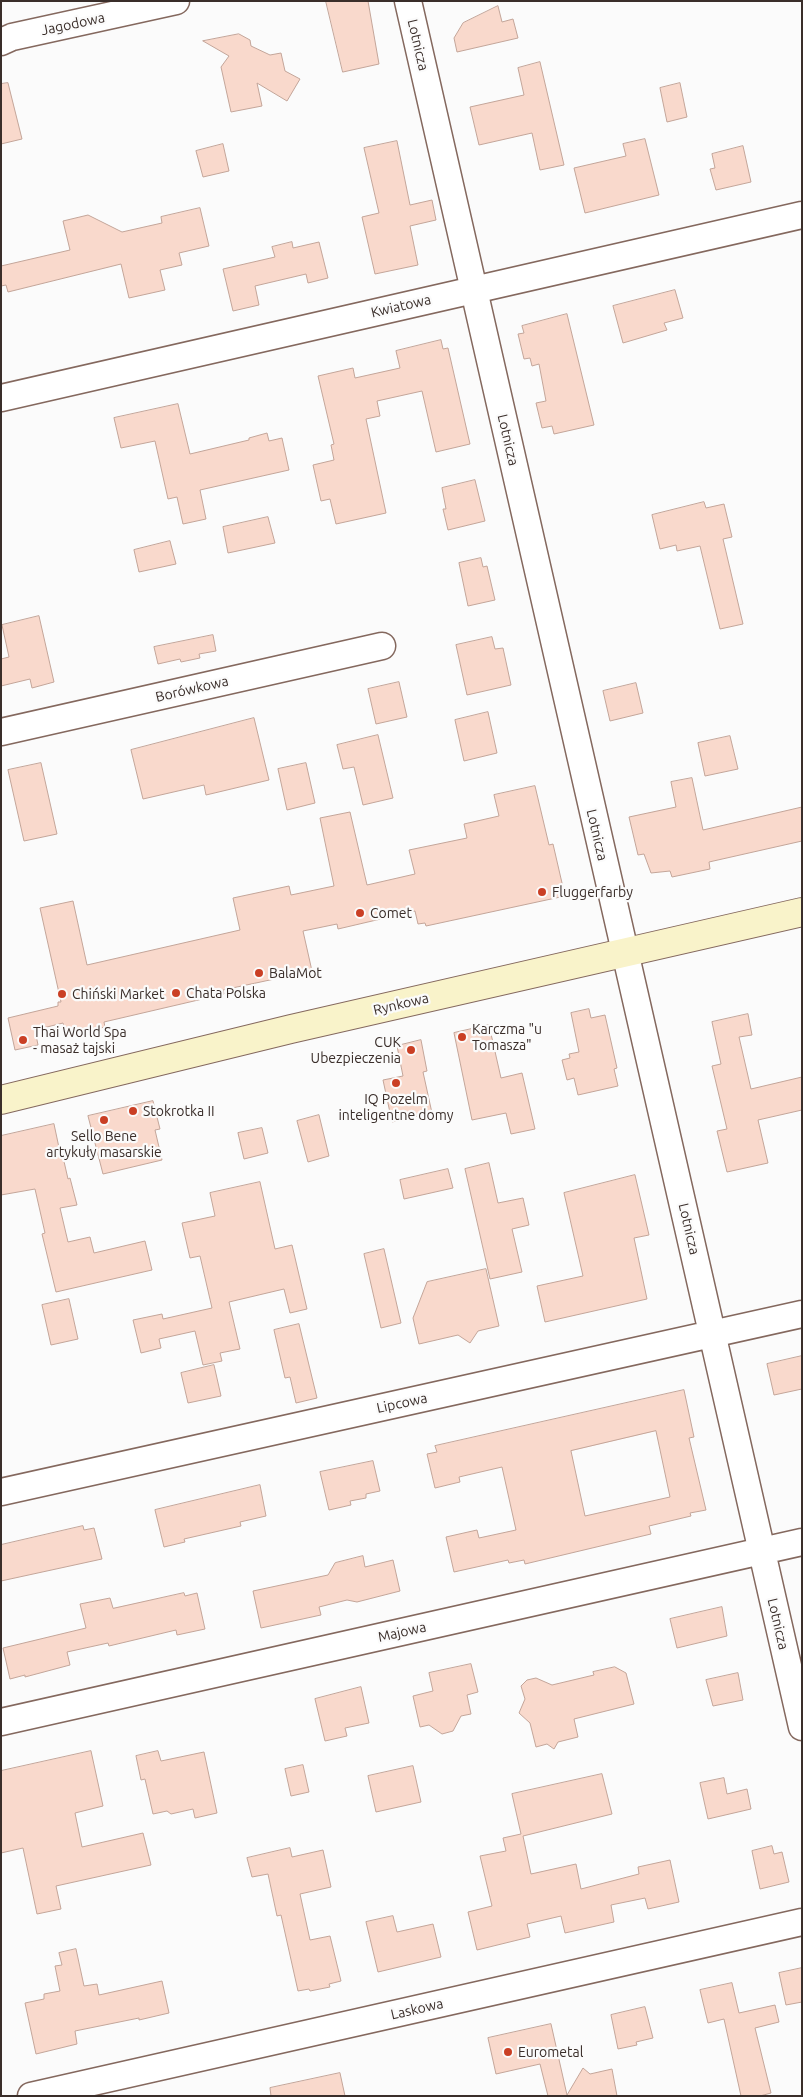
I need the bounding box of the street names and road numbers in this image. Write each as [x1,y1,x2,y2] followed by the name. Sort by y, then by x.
[40,9,106,39] street label: Jagodowa
[404,18,432,72] street label: Lotnicza
[369,291,433,321] street label: Kwiatowa
[494,413,522,467] street label: Lotnicza
[154,672,230,706] street label: Borówkowa
[583,808,611,862] street label: Lotnicza
[372,989,430,1019] street label: Rynkowa
[675,1202,703,1256] street label: Lotnicza
[375,1389,429,1417] street label: Lipcowa
[764,1597,792,1651] street label: Lotnicza
[376,1618,428,1646] street label: Majowa
[389,1995,445,2023] street label: Laskowa

